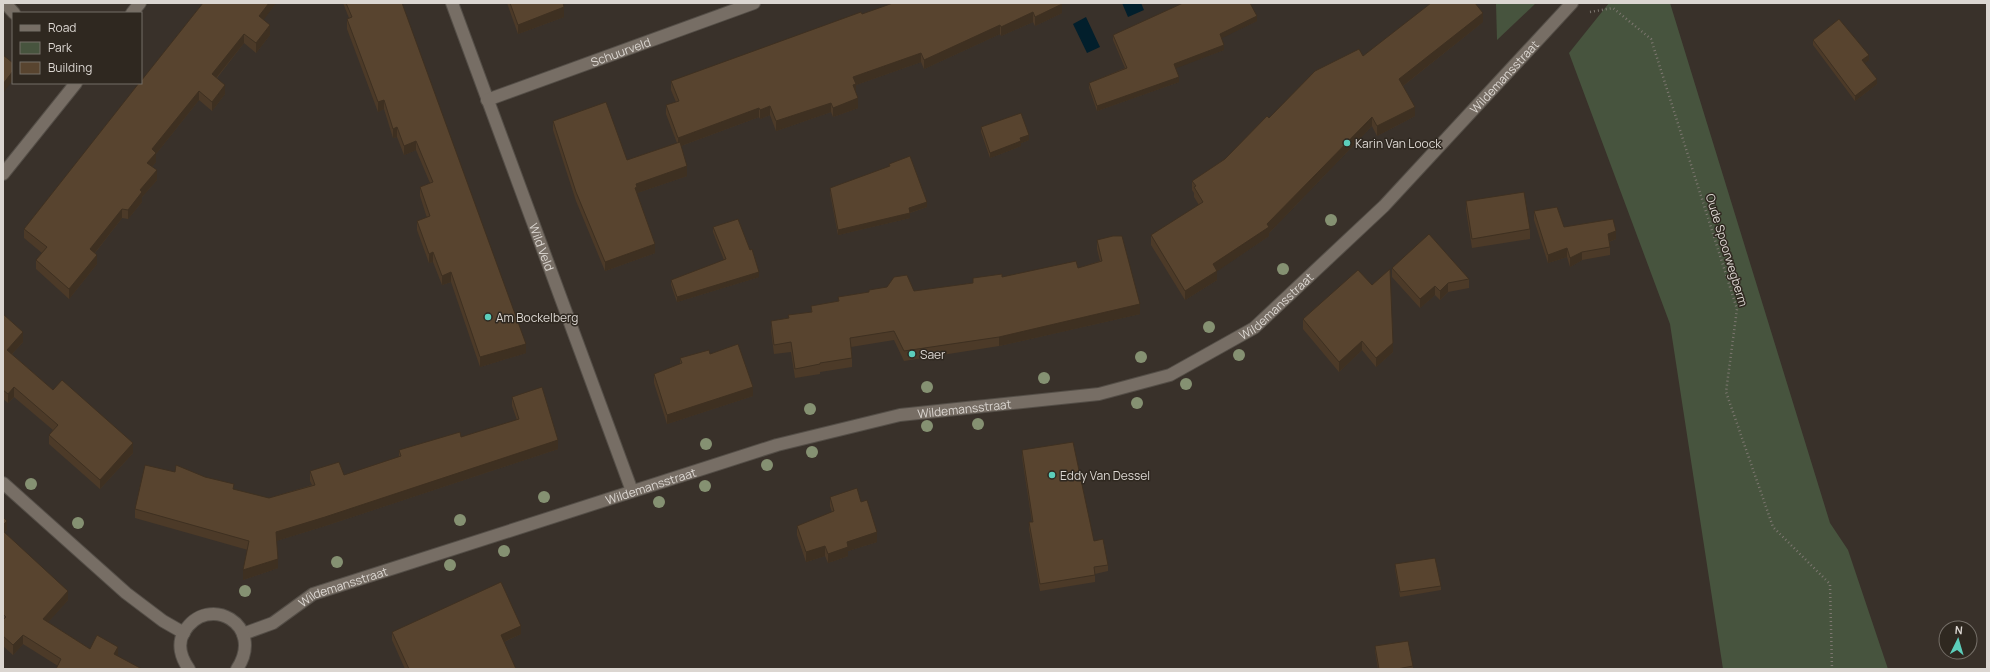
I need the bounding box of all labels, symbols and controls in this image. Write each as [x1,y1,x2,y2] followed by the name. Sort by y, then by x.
[12,12,142,84] legend
[48,19,76,36] text: Road
[588,33,653,70] street label: Schuurveld
[1466,36,1542,117] street label: Wildemansstraat
[48,39,73,56] text: Park
[48,59,92,76] text: Building
[1355,135,1442,152] place label: Karin Van Loock
[1342,138,1352,148] marker: Karin Van Loock
[1702,192,1752,308] street label: Oude Spoorwegberm
[525,221,559,273] street label: Wild Veld
[1236,268,1317,343] street label: Wildemansstraat
[496,309,578,326] place label: Am Bockelberg
[483,312,493,322] marker: Am Bockelberg
[920,346,946,363] place label: Saer
[907,349,917,359] marker: Saer
[917,395,1012,422] street label: Wildemansstraat
[603,463,698,508] street label: Wildemansstraat
[1060,467,1150,484] place label: Eddy Van Dessel
[1047,470,1057,480] marker: Eddy Van Dessel
[295,562,390,611] street label: Wildemansstraat
[1938,620,1978,660] north arrow
[1954,622,1964,637] text: N

